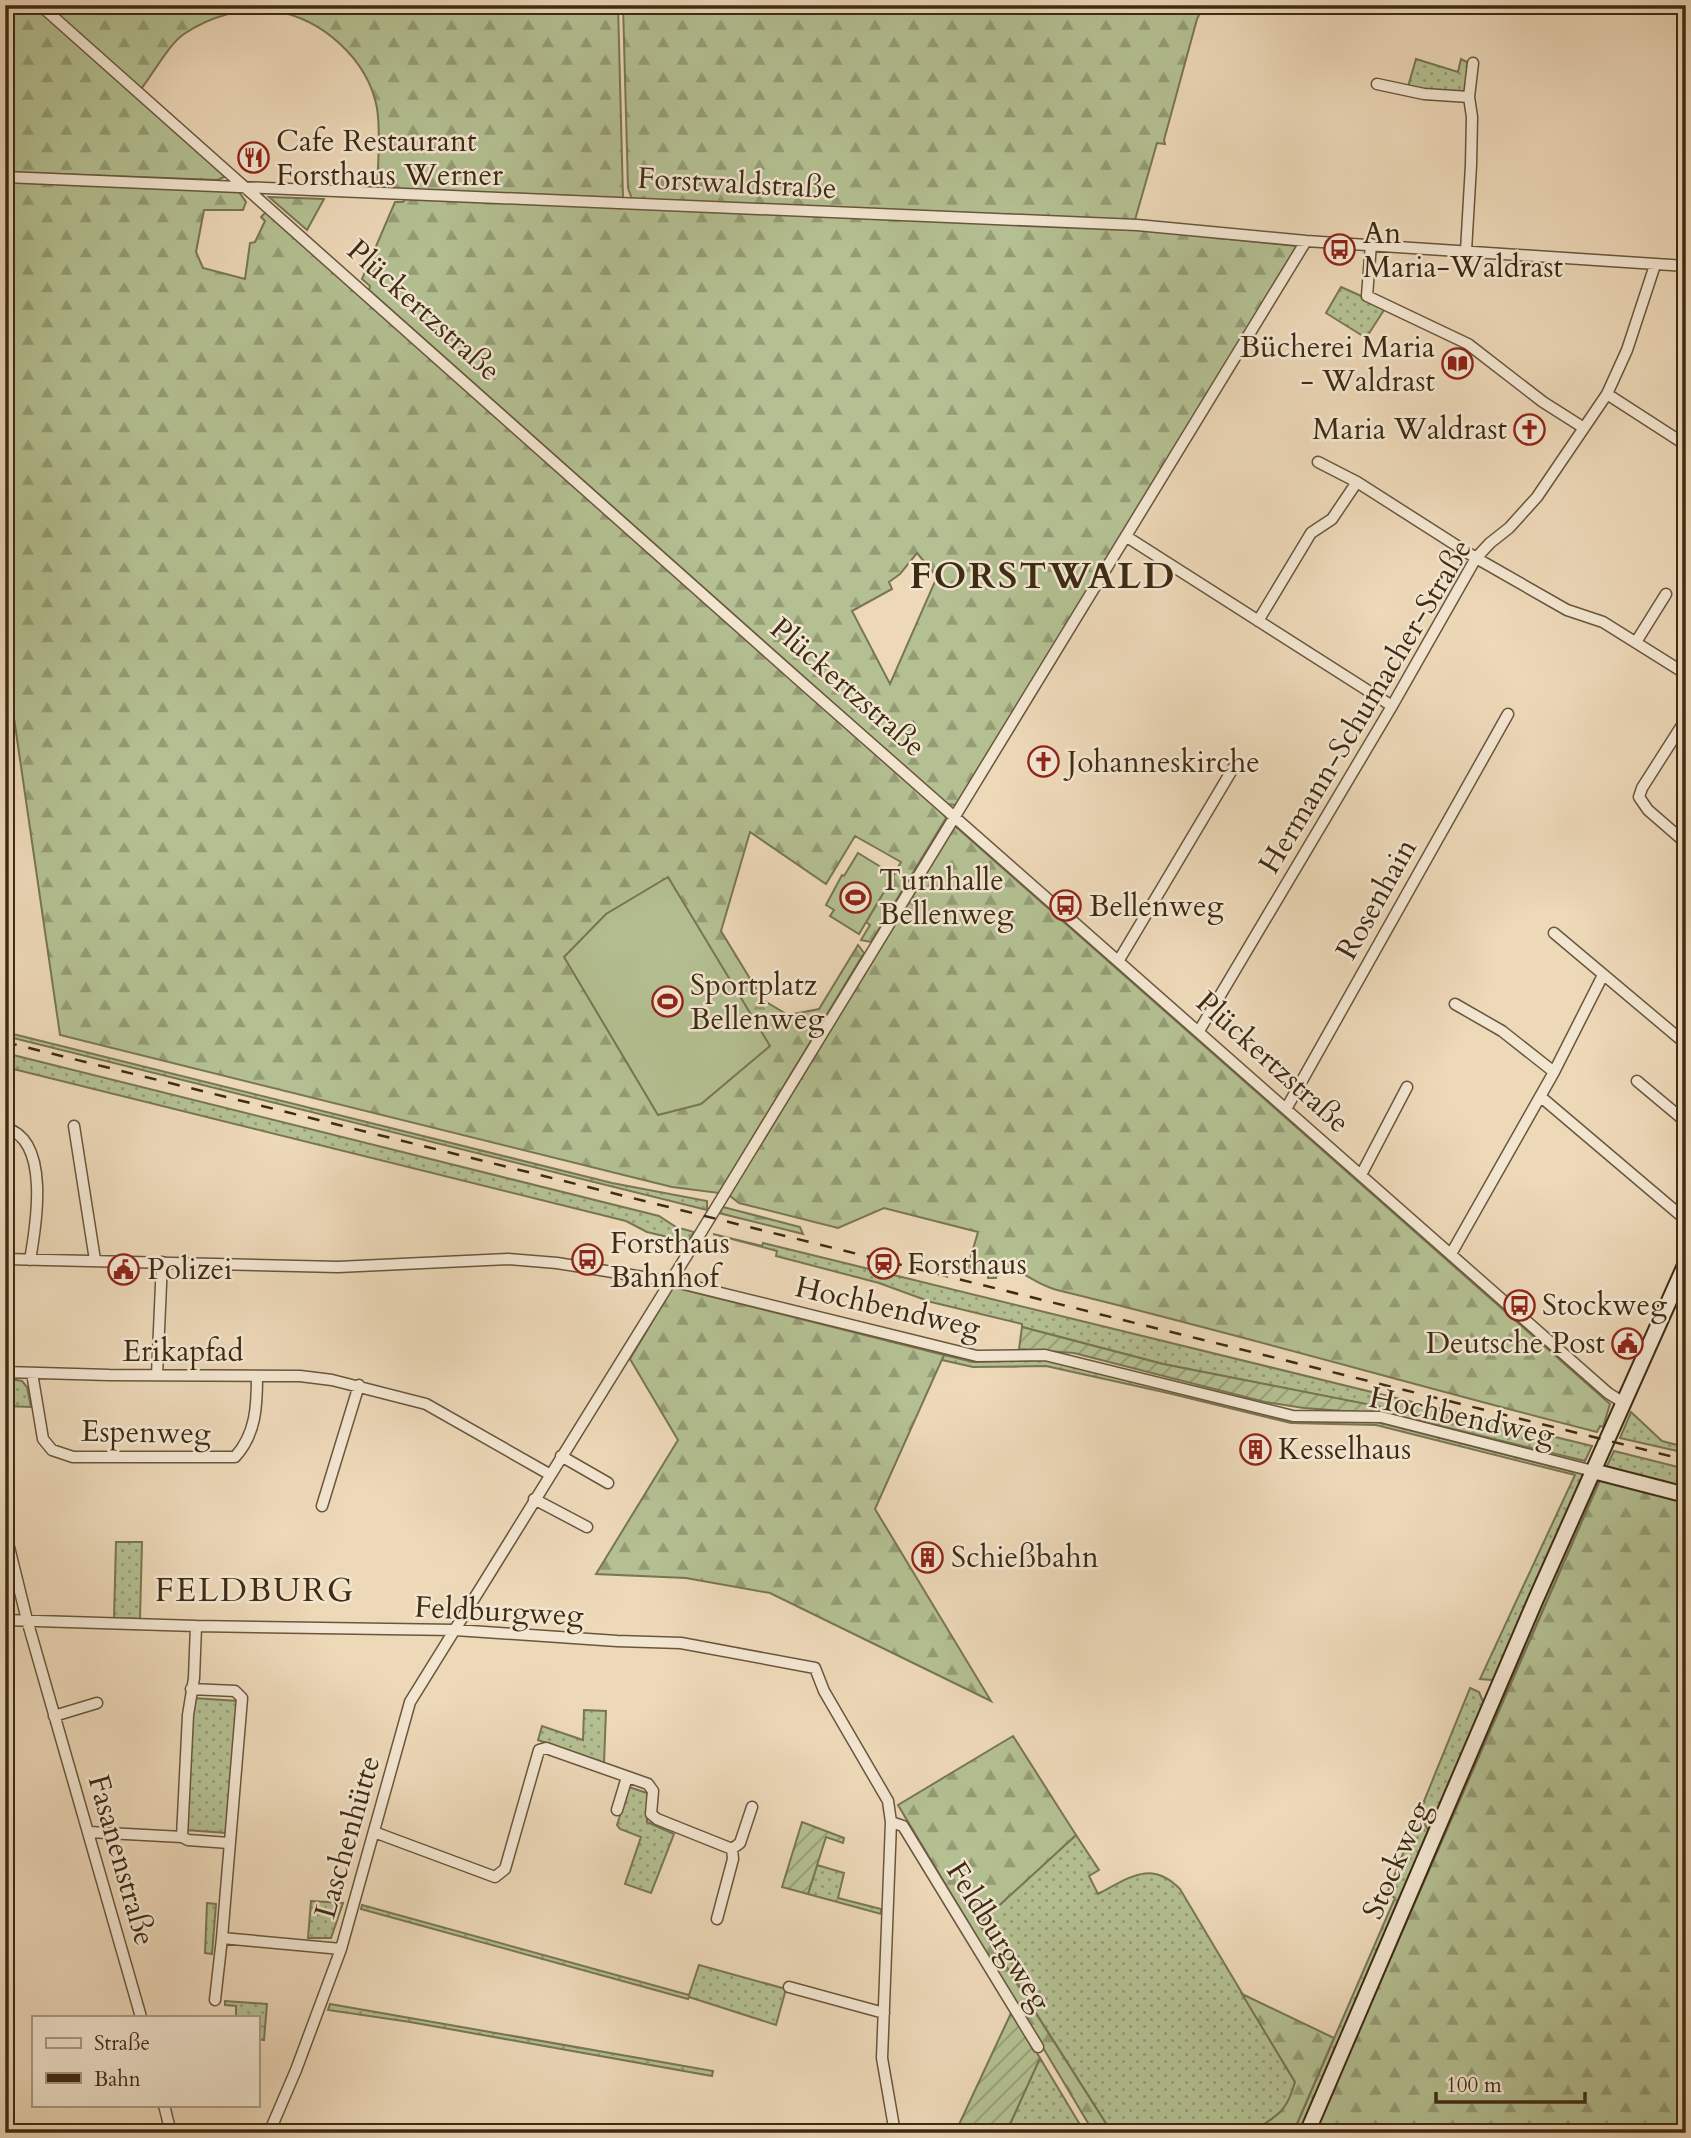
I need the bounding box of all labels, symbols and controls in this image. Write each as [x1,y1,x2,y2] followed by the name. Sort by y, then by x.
[276,121,503,196] place label: Cafe Restaurant Forsthaus Werner
[236,141,270,175] restaurant icon: Cafe Restaurant Forsthaus Werner
[636,158,838,209] street label: Forstwaldstraße
[1363,213,1564,288] place label: An Maria-Waldrast
[338,230,509,390] street label: Plückertzstraße
[1323,233,1357,267] bus stop icon: An Maria-Waldrast
[1240,327,1436,402] place label: Bücherei Maria - Waldrast
[1441,347,1475,381] library icon: Bücherei Maria - Waldrast
[1312,409,1508,450] place label: Maria Waldrast
[1513,412,1547,446] church icon: Maria Waldrast
[1249,531,1482,881] street label: Hermann-Schumacher-Straße
[910,551,1176,601] district label: FORSTWALD
[761,608,934,766] street label: Plückertzstraße
[1063,742,1260,783] place label: Johanneskirche
[1027,745,1061,779] church icon: Johanneskirche
[1326,831,1427,967] street label: Rosenhain
[879,860,1014,935] place label: Turnhalle Bellenweg
[839,880,873,914] sports icon: Turnhalle Bellenweg
[1089,886,1224,927] place label: Bellenweg
[1049,889,1083,923] bus stop icon: Bellenweg
[690,965,825,1040] place label: Sportplatz Bellenweg
[1187,982,1358,1142] street label: Plückertzstraße
[650,985,684,1019] sports icon: Sportplatz Bellenweg
[610,1223,730,1298] place label: Forsthaus Bahnhof
[570,1243,604,1277] bus stop icon: Forsthaus Bahnhof
[907,1244,1027,1285] place label: Forsthaus
[867,1247,901,1281] station icon: Forsthaus
[147,1249,233,1290] place label: Polizei
[107,1252,141,1286] public building icon: Polizei
[791,1266,985,1349] street label: Hochbendweg
[1542,1285,1667,1326] place label: Stockweg
[1502,1288,1536,1322] bus stop icon: Stockweg
[1426,1323,1606,1364] place label: Deutsche Post
[1611,1326,1645,1360] public building icon: Deutsche Post
[123,1331,244,1372] street label: Erikapfad
[1365,1377,1559,1456] street label: Hochbendweg
[81,1411,211,1454] street label: Espenweg
[1278,1429,1411,1470] place label: Kesselhaus
[1238,1432,1272,1466] building icon: Kesselhaus
[951,1537,1099,1578] place label: Schießbahn
[911,1540,945,1574] building icon: Schießbahn
[155,1568,355,1613] district label: FELDBURG
[413,1587,585,1636] street label: Feldburgweg
[305,1751,390,1923] street label: Laschenhütte
[78,1770,165,1950] street label: Fasanenstraße
[1352,1795,1441,1926] street label: Stockweg
[936,1854,1061,2019] street label: Feldburgweg
[32,2016,259,2106] legend
[94,2029,150,2058] text: Straße
[1436,2061,1584,2105] scale bar
[94,2065,141,2094] text: Bahn
[1446,2071,1502,2100] text: 100 m

